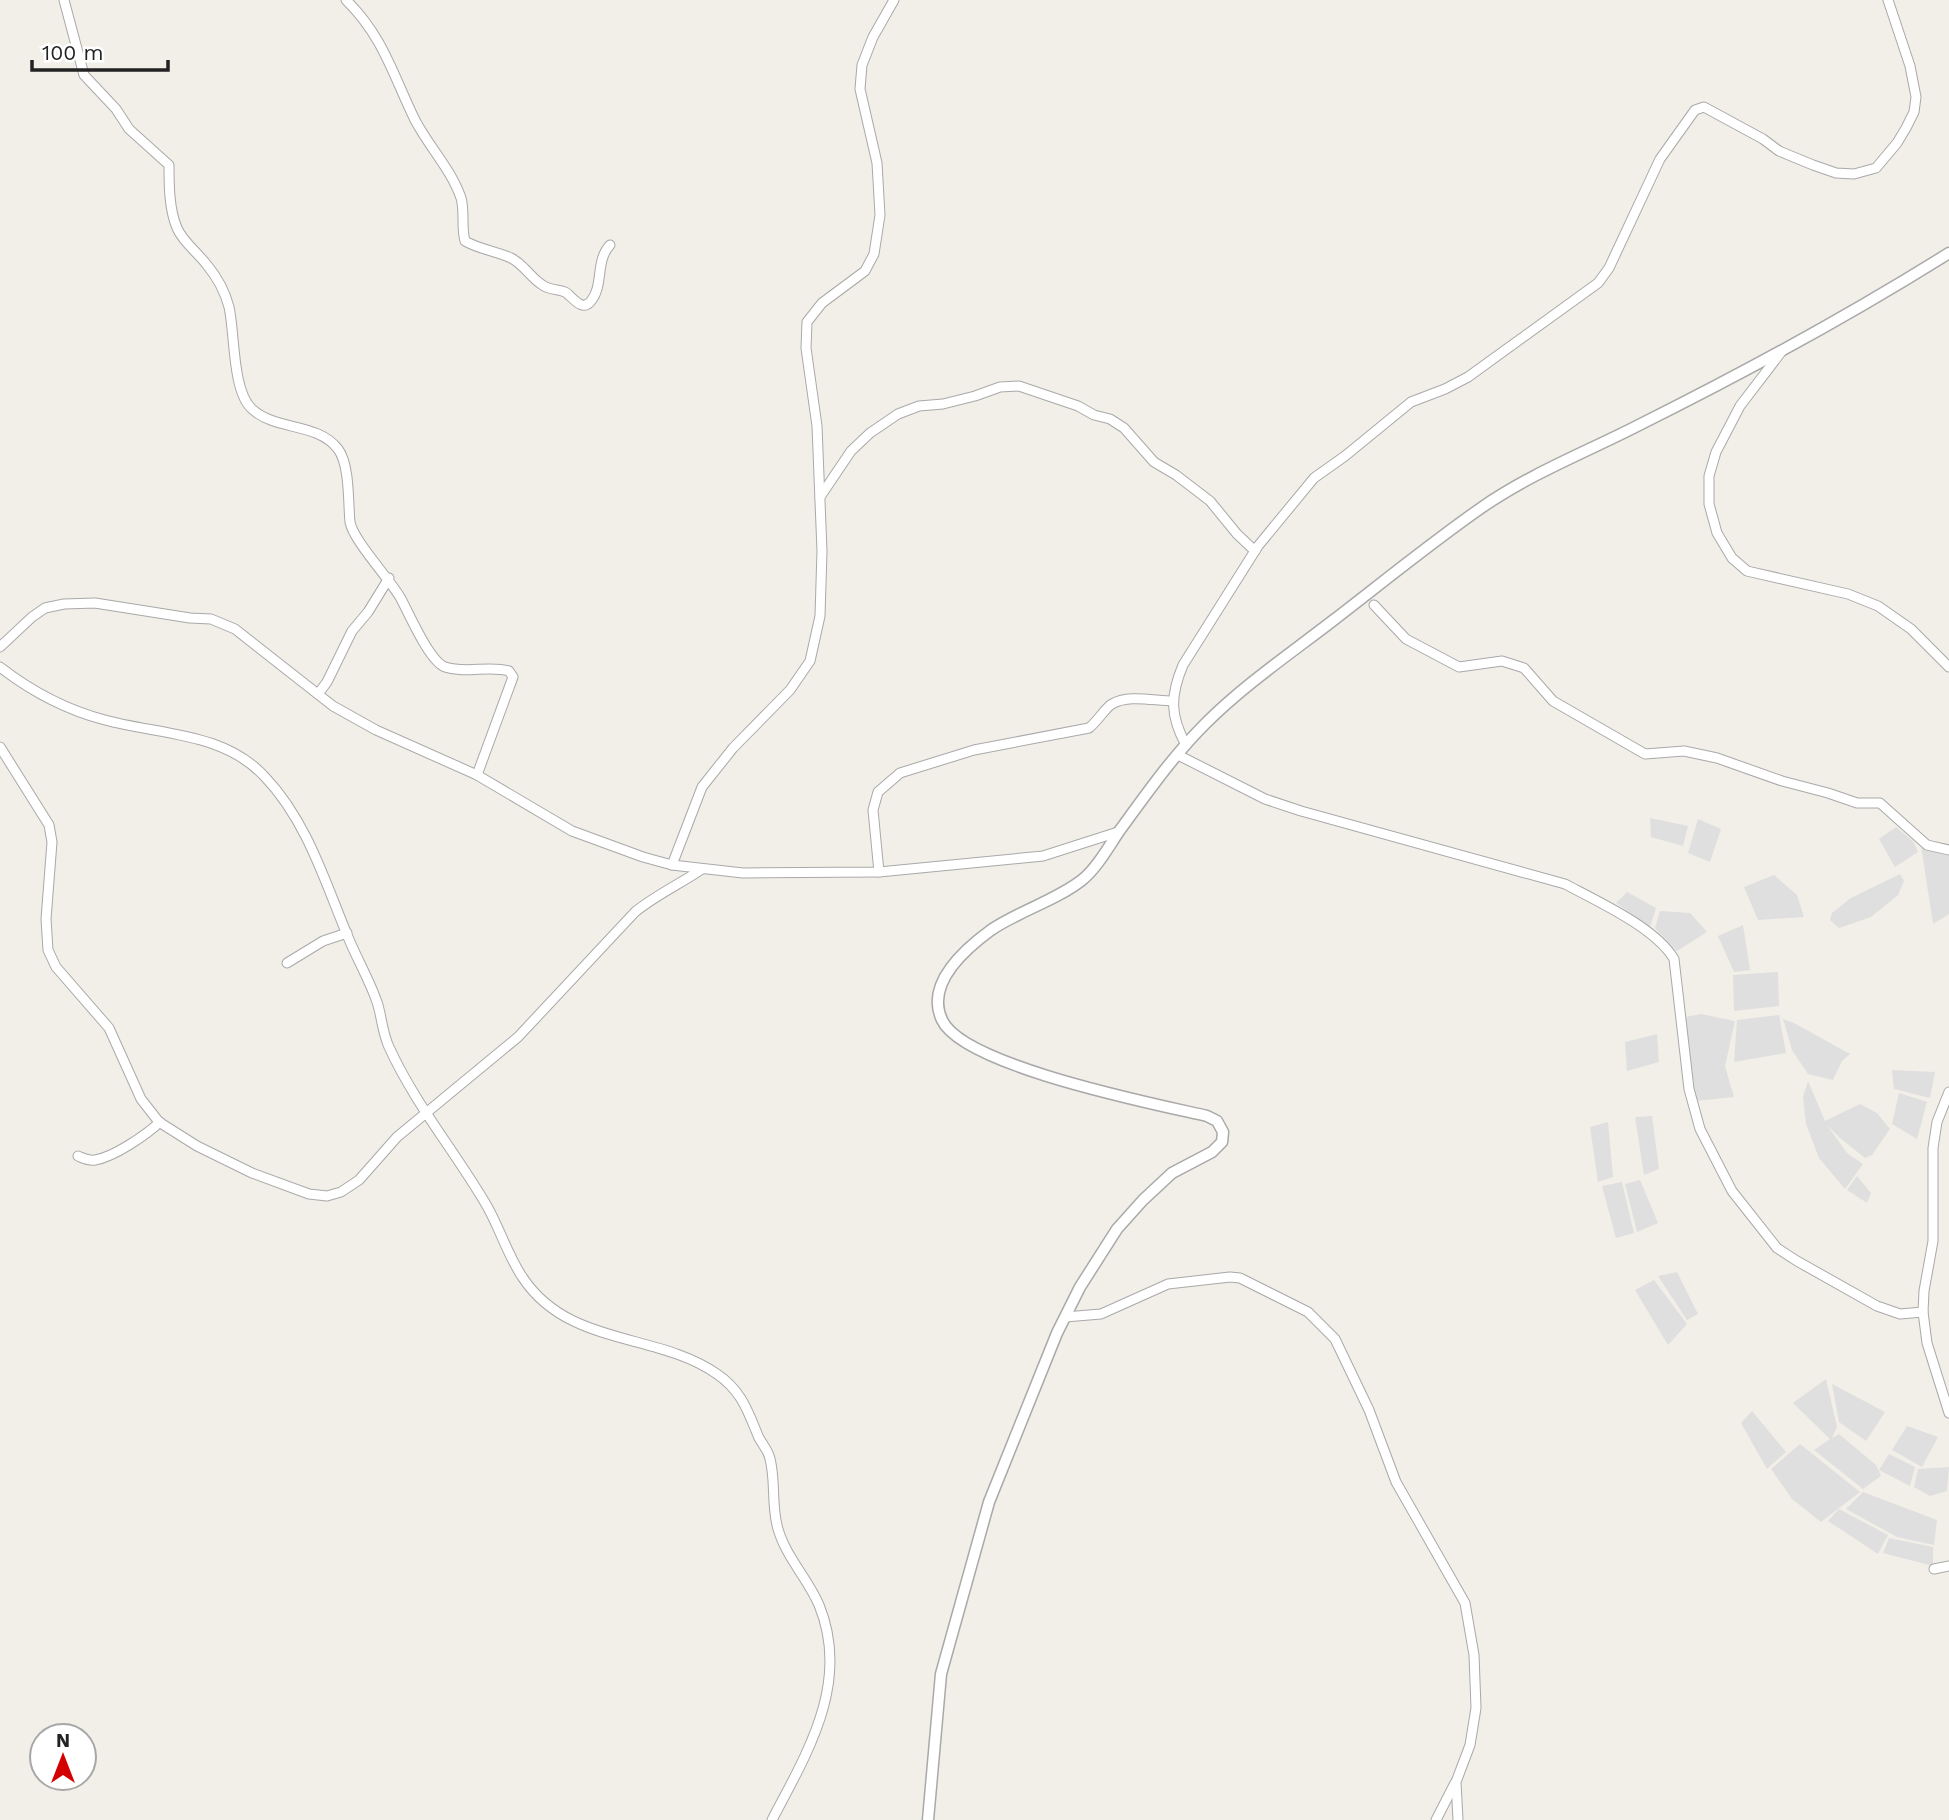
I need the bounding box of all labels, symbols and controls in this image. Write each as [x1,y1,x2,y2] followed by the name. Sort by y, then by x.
[32,28,168,72] scale bar
[42,40,104,65] text: 100 m
[28,1722,98,1792] north arrow
[56,1729,70,1752] text: N

